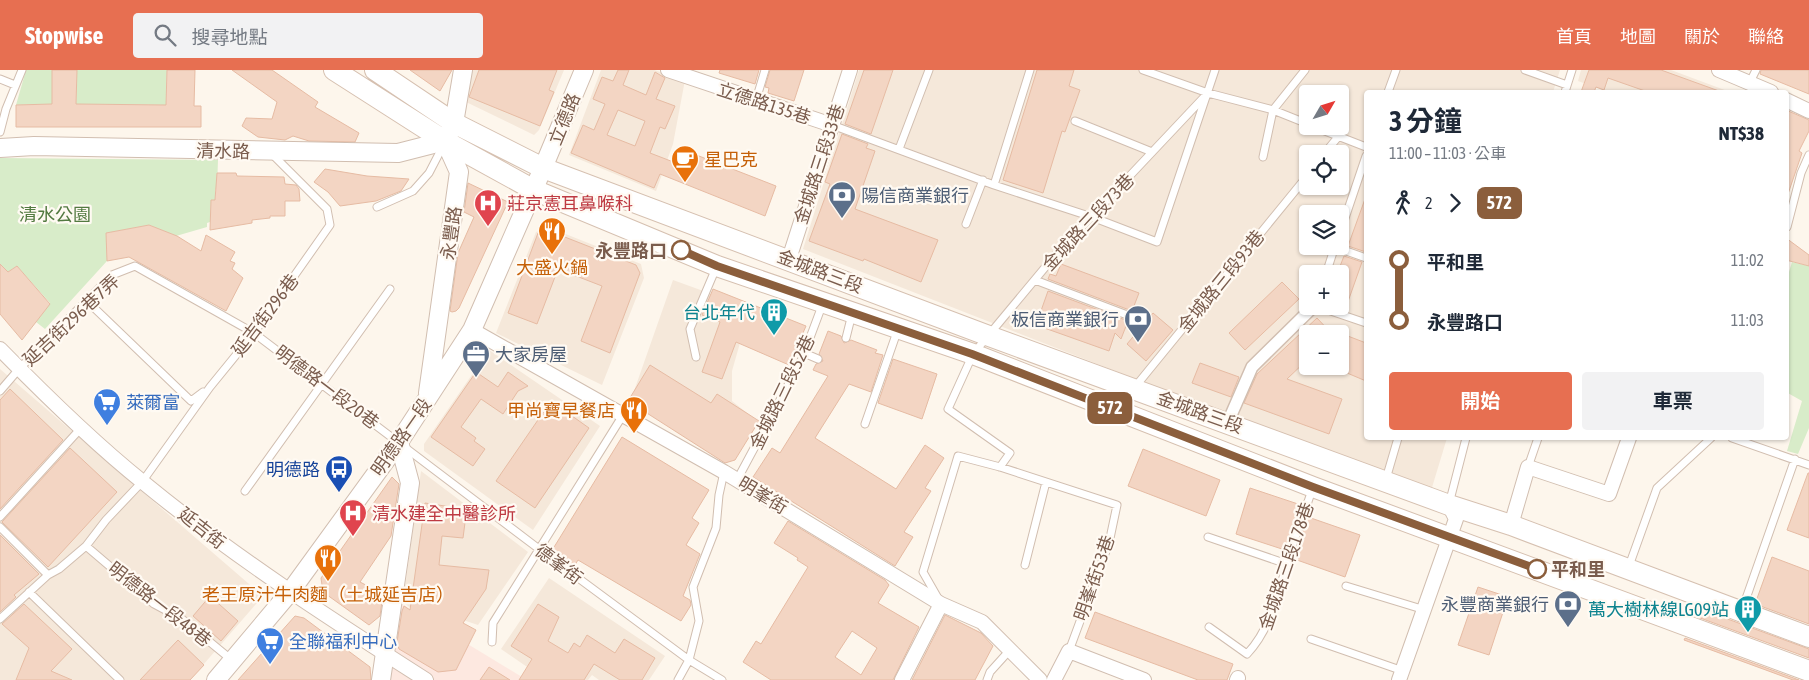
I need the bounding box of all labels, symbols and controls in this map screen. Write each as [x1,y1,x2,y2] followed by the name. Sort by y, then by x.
[133,13,483,58] search box
[151,21,179,49] icon: search
[25,22,103,49] text: Stopwise
[191,26,267,48] text: 搜尋地點
[1556,26,1592,47] text: 首頁
[1620,26,1656,47] text: 地圖
[1684,26,1720,47] text: 關於
[1748,26,1784,47] text: 聯絡
[714,78,814,128] street label: 立德路135巷
[1299,85,1349,135] north arrow
[1299,85,1349,375] map controls
[544,90,584,148] street label: 立德路
[790,101,848,227] street label: 金城路三段33巷
[1389,105,1462,137] text: 3 分鐘
[1719,122,1764,144] text: NT$38
[196,140,250,162] street label: 清水路
[670,144,700,183] cafe icon: 星巴克
[1389,144,1506,162] text: 11:00 – 11:03 · 公車
[1299,145,1349,195] button: locate
[704,149,758,170] place label: 星巴克
[1038,169,1138,275] street label: 金城路三段73巷
[827,180,857,219] bank icon: 陽信商業銀行
[861,185,969,206] place label: 陽信商業銀行
[473,188,503,227] hospital icon: 莊京憲耳鼻喉科
[1389,189,1417,217] icon: walk
[1441,189,1469,217] icon: forward
[1487,192,1512,213] text: 572
[507,193,633,214] place label: 莊京憲耳鼻喉科
[1425,194,1433,212] text: 2
[19,204,91,225] park label: 清水公園
[437,205,465,261] street label: 永豐路
[1299,205,1349,255] button: layers
[537,216,567,255] restaurant icon: 大盛火鍋
[1174,226,1268,336] street label: 金城路三段93巷
[595,240,667,261] place label: 永豐路口
[671,240,691,260] marker: 永豐路口
[774,245,866,297] street label: 金城路三段
[1427,251,1484,273] text: 平和里
[1731,251,1764,269] text: 11:02
[516,257,588,278] place label: 大盛火鍋
[1299,265,1349,315] button: +
[19,270,123,370] street label: 延吉街296巷7弄
[227,270,303,360] street label: 延吉街296巷
[759,297,789,336] building icon: 台北年代
[683,302,755,323] place label: 台北年代
[1123,304,1153,343] bank icon: 板信商業銀行
[1011,309,1119,330] place label: 板信商業銀行
[1427,311,1503,333] text: 永豐路口
[1731,311,1764,329] text: 11:03
[1299,325,1349,375] button: −
[745,331,819,453] street label: 金城路三段52巷
[461,339,491,378] office icon: 大家房屋
[271,341,383,433] street label: 明德路一段20巷
[495,344,567,365] place label: 大家房屋
[1389,372,1572,430] button: 開始
[1582,372,1764,430] button: 車票
[92,387,122,426] supermarket icon: 萊爾富
[1154,387,1246,437] street label: 金城路三段
[126,392,180,413] place label: 萊爾富
[1081,392,1139,424] line badge: 572
[367,394,435,480] street label: 明德路一段
[619,395,649,434] restaurant icon: 甲尚寶早餐店
[1097,397,1123,418] text: 572
[507,400,615,421] place label: 甲尚寶早餐店
[324,454,354,493] bus stop icon: 明德路
[266,459,320,480] place label: 明德路
[734,472,792,518] street label: 明峯街
[338,498,368,537] hospital icon: 清水建全中醫診所
[1254,500,1318,632] street label: 金城路三段178巷
[174,503,230,553] street label: 延吉街
[372,503,516,524] place label: 清水建全中醫診所
[1070,533,1118,623] street label: 明峯街53巷
[531,539,587,589] street label: 德峯街
[313,543,343,582] restaurant icon: 老王原汁牛肉麵（土城延吉店）
[104,557,216,651] street label: 明德路一段48巷
[1527,559,1547,579] marker: 平和里
[1551,559,1605,580] place label: 平和里
[202,584,454,605] place label: 老王原汁牛肉麵（土城延吉店）
[1553,589,1583,628] bank icon: 永豐商業銀行
[1441,594,1549,615] place label: 永豐商業銀行
[1733,594,1763,633] building icon: 萬大樹林線LG09站
[1588,599,1729,620] place label: 萬大樹林線LG09站
[255,626,285,665] supermarket icon: 全聯福利中心
[289,631,397,652] place label: 全聯福利中心

